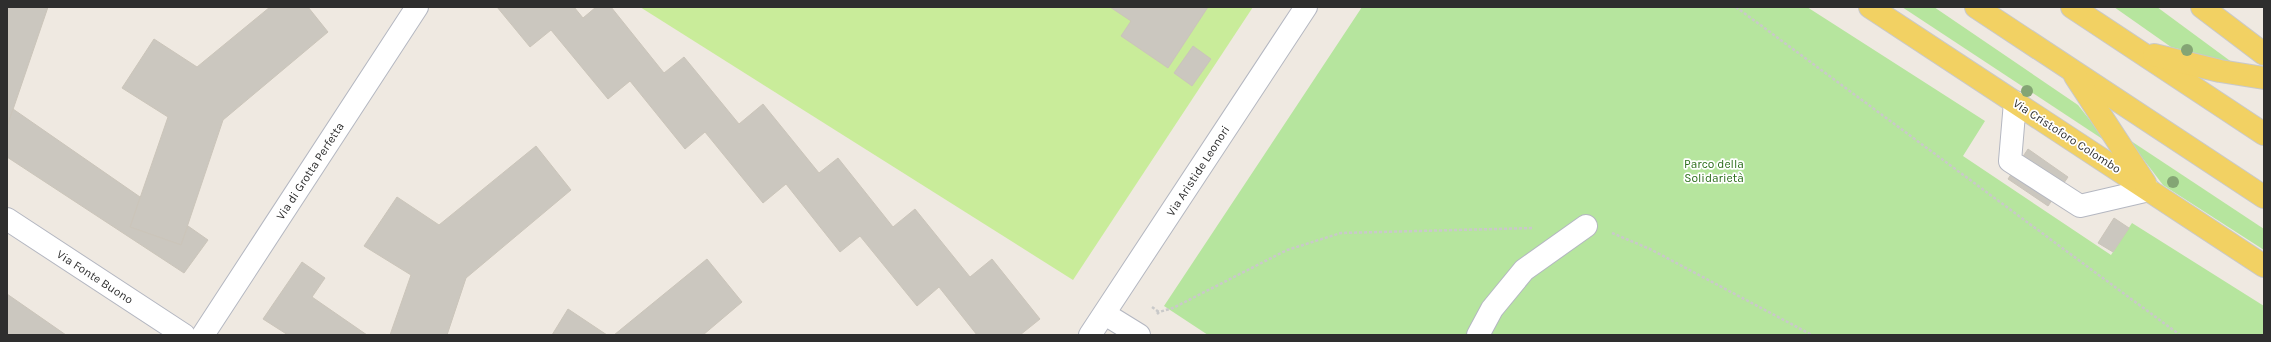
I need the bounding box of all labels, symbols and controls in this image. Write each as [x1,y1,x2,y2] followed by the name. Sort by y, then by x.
[2011,96,2123,176] street label: Via Cristoforo Colombo
[273,120,347,222] street label: Via di Grotta Perfetta
[1163,123,1233,219] street label: Via Aristide Leonori
[1684,157,1744,185] park label: Parco della Solidarietà
[54,247,136,307] street label: Via Fonte Buono

